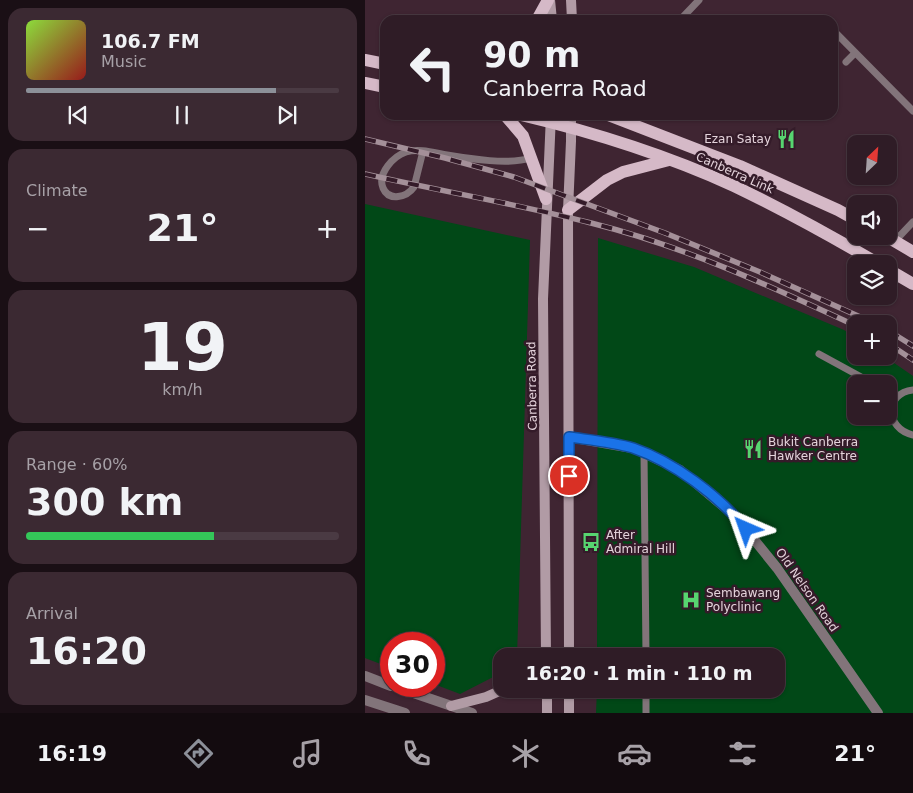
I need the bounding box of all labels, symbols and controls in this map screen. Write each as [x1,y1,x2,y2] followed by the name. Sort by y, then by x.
[101,30,200,52] text: 106.7 FM
[400,35,465,100] icon: left
[483,35,580,75] text: 90 m
[101,52,147,71] text: Music
[483,76,647,101] text: Canberra Road
[64,101,92,129] icon: previous
[168,101,196,129] icon: pause
[273,101,301,129] icon: next
[775,128,797,150] restaurant icon: Ezan Satay
[704,132,771,146] place label: Ezan Satay
[847,135,897,185] north arrow
[847,135,897,425] map controls
[694,150,776,196] street label: Canberra Link
[26,181,88,200] text: Climate
[847,195,897,245] button: sound
[147,206,218,250] text: 21°
[26,212,49,245] text: −
[316,212,339,245] text: +
[847,255,897,305] button: layers
[137,310,228,385] text: 19
[847,315,897,365] button: +
[524,341,540,431] street label: Canberra Road
[847,375,897,425] button: −
[162,380,203,399] text: km/h
[768,435,858,463] place label: Bukit Canberra Hawker Centre
[742,438,764,460] restaurant icon: Bukit Canberra Hawker Centre
[26,455,128,474] text: Range · 60%
[548,455,590,497] pin
[555,462,583,490] icon: arrive
[26,480,183,524] text: 300 km
[719,502,771,554] position arrow
[606,528,675,556] place label: After Admiral Hill
[580,531,602,553] bus stop icon: After Admiral Hill
[773,545,841,635] street label: Old Nelson Road
[706,586,780,614] place label: Sembawang Polyclinic
[680,589,702,611] hospital icon: Sembawang Polyclinic
[26,604,78,623] text: Arrival
[26,629,147,673] text: 16:20
[380,632,445,697] speed limit sign: 30
[525,662,753,684] text: 16:20 · 1 min · 110 m
[181,736,216,771] icon: directions
[290,736,325,771] icon: music
[399,736,434,771] icon: phone
[508,736,543,771] icon: climate
[617,736,652,771] icon: car
[725,736,760,771] icon: filters
[37,741,107,766] text: 16:19
[834,741,876,766] text: 21°

